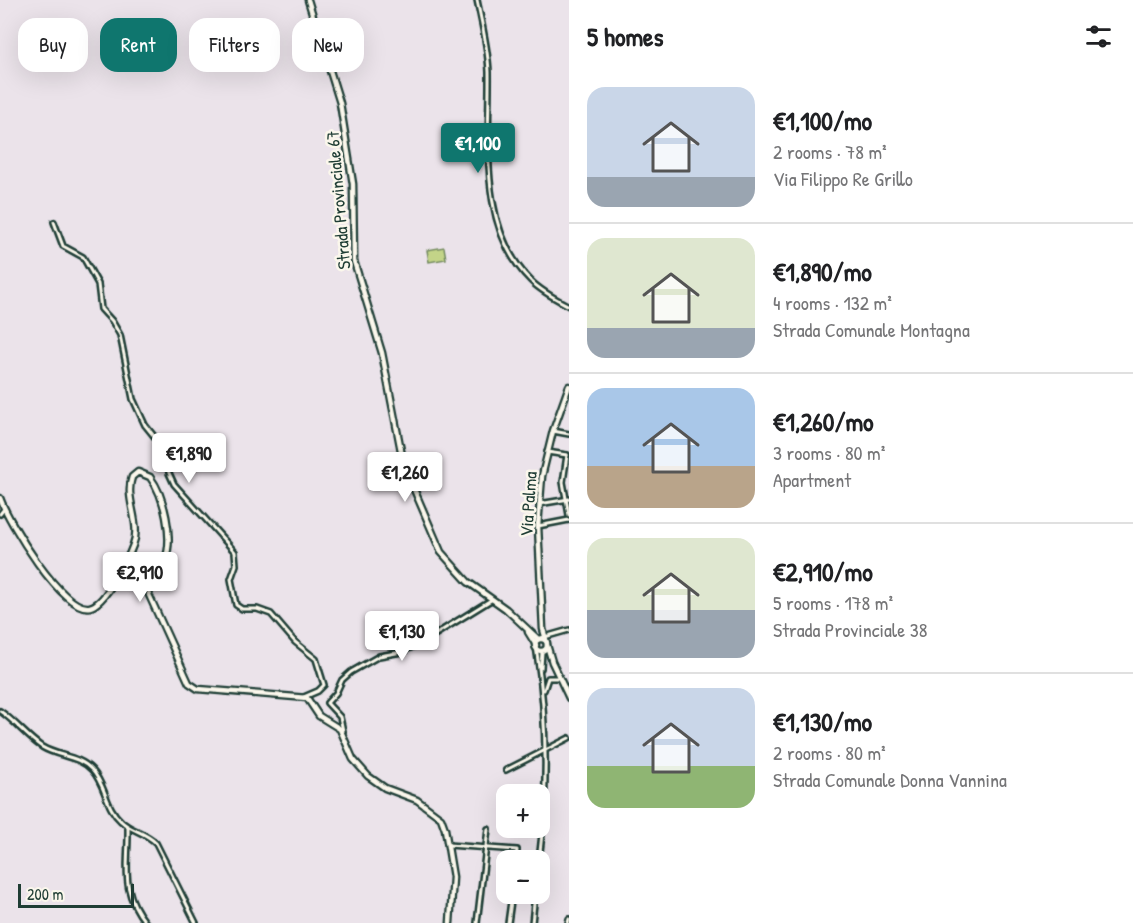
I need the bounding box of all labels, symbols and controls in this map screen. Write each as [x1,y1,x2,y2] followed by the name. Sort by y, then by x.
[18,18,88,72] chip: Buy
[100,18,177,72] chip: Rent
[189,18,280,72] chip: Filters
[292,18,364,72] chip: New
[587,19,663,54] text: 5 homes
[1082,20,1115,53] icon: filters
[773,103,872,138] text: €1,100/mo
[635,111,707,183] icon: home
[429,123,527,174] pin: €1,100
[455,129,501,156] text: €1,100
[319,130,357,270] street label: Strada Provinciale 67
[773,138,887,165] text: 2 rooms · 78 m²
[773,165,913,192] text: Via Filippo Re Grillo
[773,254,872,289] text: €1,890/mo
[635,262,707,334] icon: home
[773,289,892,316] text: 4 rooms · 132 m²
[773,316,970,343] text: Strada Comunale Montagna
[773,404,874,439] text: €1,260/mo
[635,412,707,484] icon: home
[140,433,238,484] pin: €1,890
[166,439,212,466] text: €1,890
[773,439,885,466] text: 3 rooms · 80 m²
[356,452,454,503] pin: €1,260
[381,458,429,485] text: €1,260
[773,466,851,493] text: Apartment
[513,471,543,537] street label: Via Palma
[91,552,189,603] pin: €2,910
[773,554,873,589] text: €2,910/mo
[117,558,163,585] text: €2,910
[635,562,707,634] icon: home
[773,589,893,616] text: 5 rooms · 178 m²
[353,611,451,662] pin: €1,130
[773,616,927,643] text: Strada Provinciale 38
[379,617,425,644] text: €1,130
[773,704,872,739] text: €1,130/mo
[635,712,707,784] icon: home
[773,739,886,766] text: 2 rooms · 80 m²
[773,766,1007,793] text: Strada Comunale Donna Vannina
[496,784,550,904] map controls
[496,784,550,838] button: +
[496,850,550,904] button: −
[18,881,134,908] scale bar
[27,883,63,905] text: 200 m

